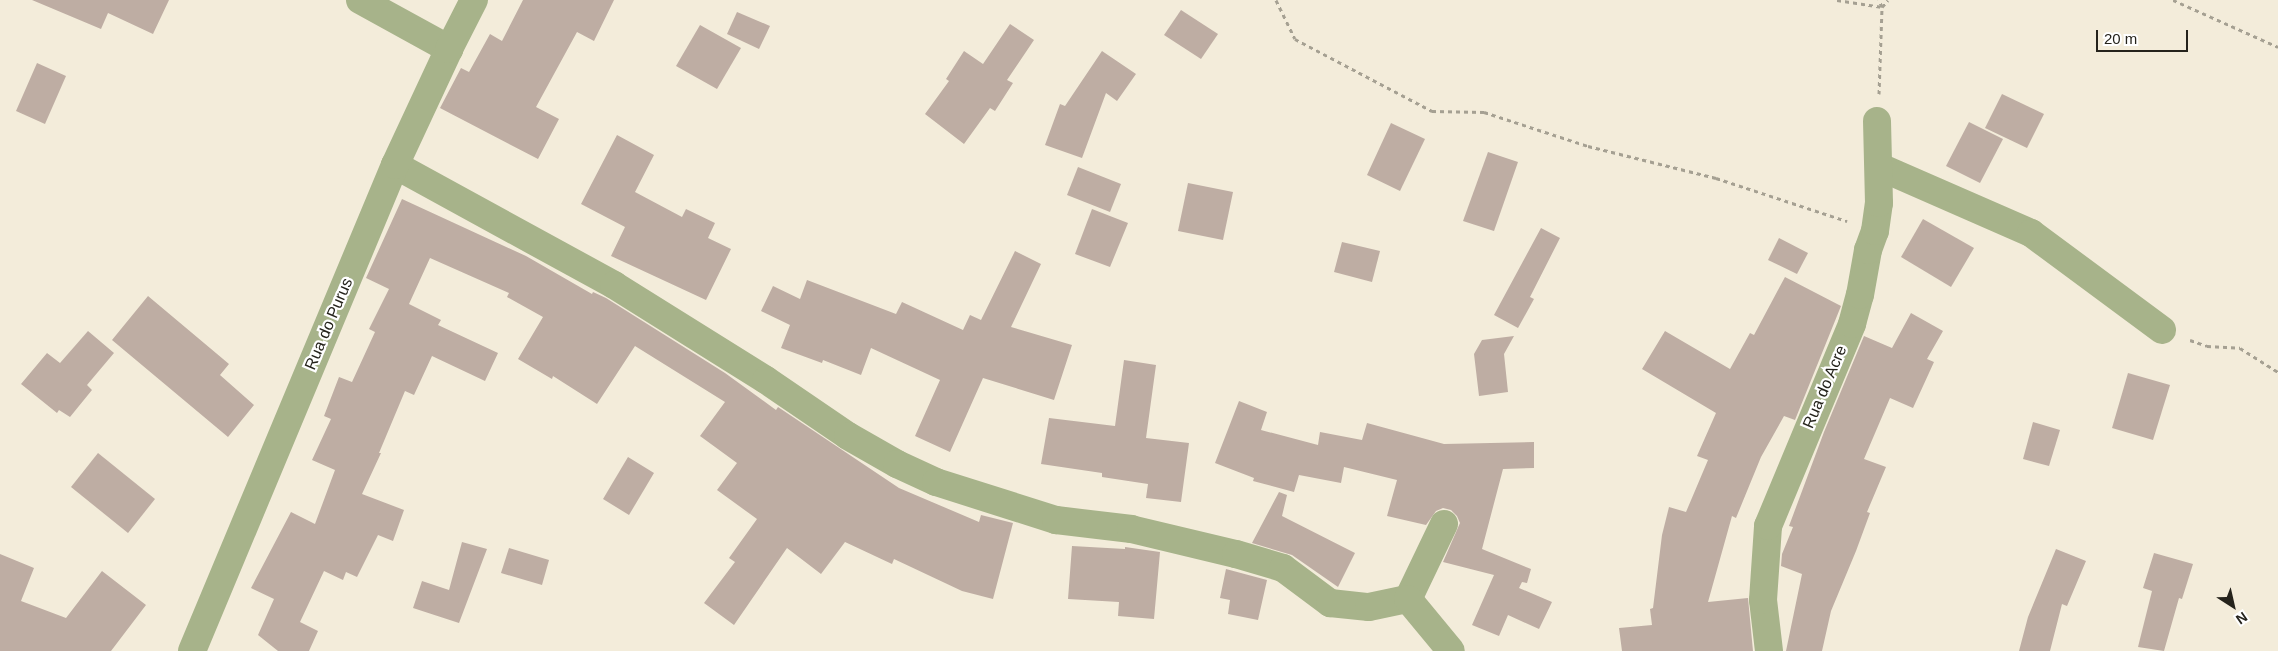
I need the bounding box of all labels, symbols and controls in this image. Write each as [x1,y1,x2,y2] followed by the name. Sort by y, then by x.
[2098,20,2190,52] scale bar
[2104,30,2137,47] text: 20 m
[301,275,357,373] street label: Rua do Purus
[1799,342,1851,432] street label: Rua do Acre
[2208,581,2258,631] north arrow
[2233,609,2250,628] text: N

